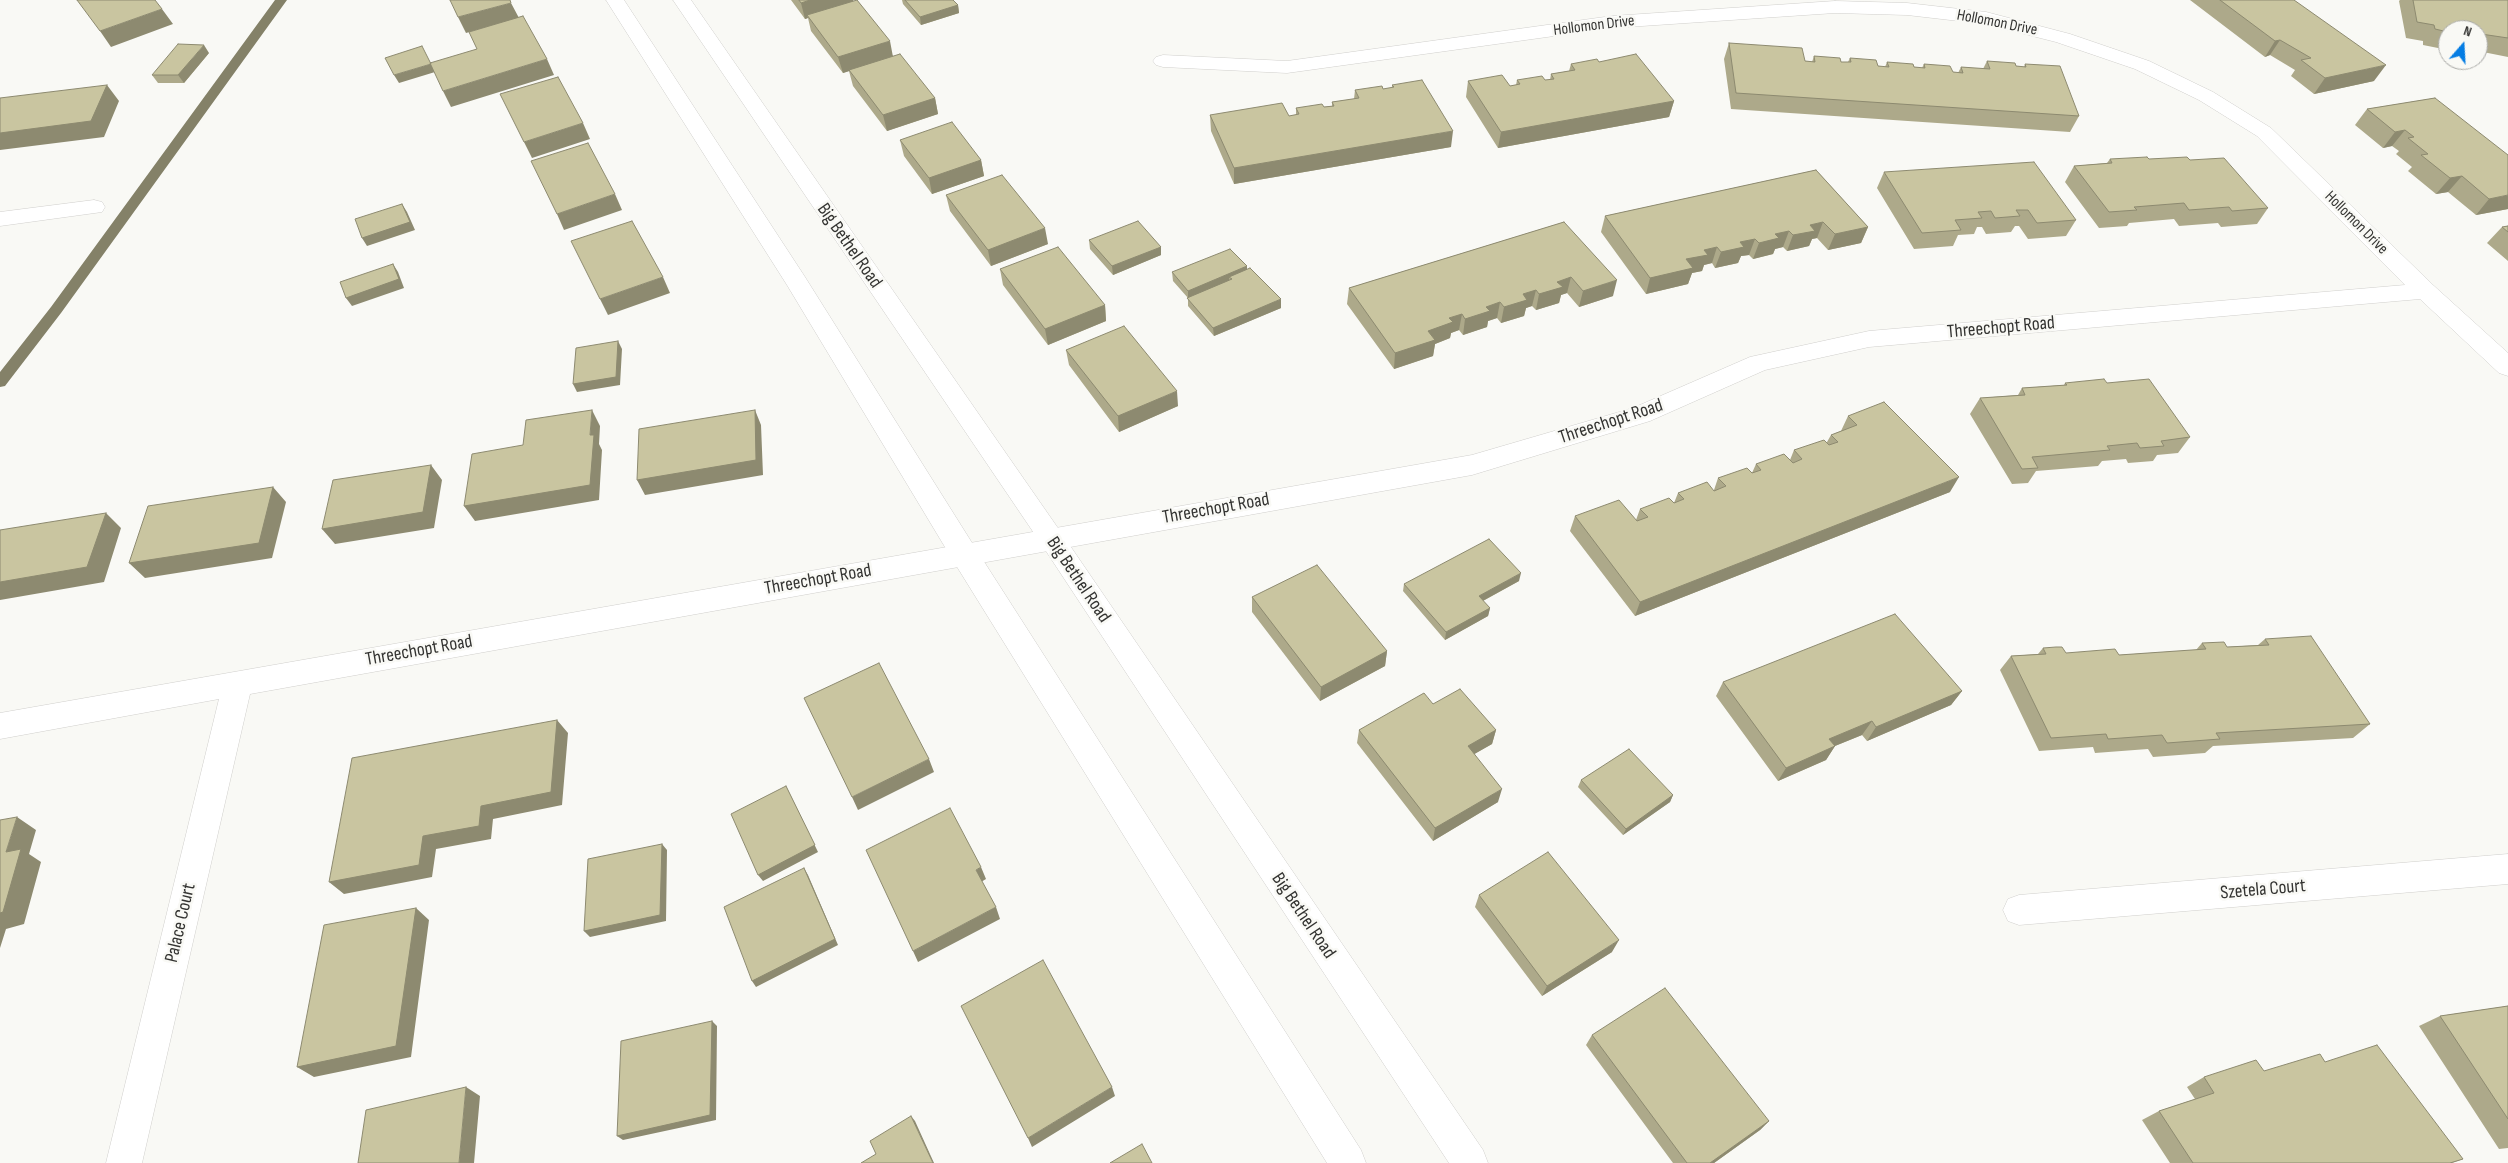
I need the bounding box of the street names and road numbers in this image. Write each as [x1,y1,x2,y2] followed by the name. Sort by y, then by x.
[1955,6,2039,40] street label: Hollomon Drive
[1552,11,1636,41] street label: Hollomon Drive
[2320,187,2392,259] street label: Hollomon Drive
[811,199,887,293] street label: Big Bethel Road
[1946,312,2056,344] street label: Threechopt Road
[1556,394,1666,450] street label: Threechopt Road
[1161,488,1271,530] street label: Threechopt Road
[1041,533,1115,627] street label: Big Bethel Road
[763,559,873,601] street label: Threechopt Road
[364,630,474,672] street label: Threechopt Road
[1266,869,1340,963] street label: Big Bethel Road
[2219,875,2307,905] street label: Szetela Court
[161,881,201,965] street label: Palace Court

